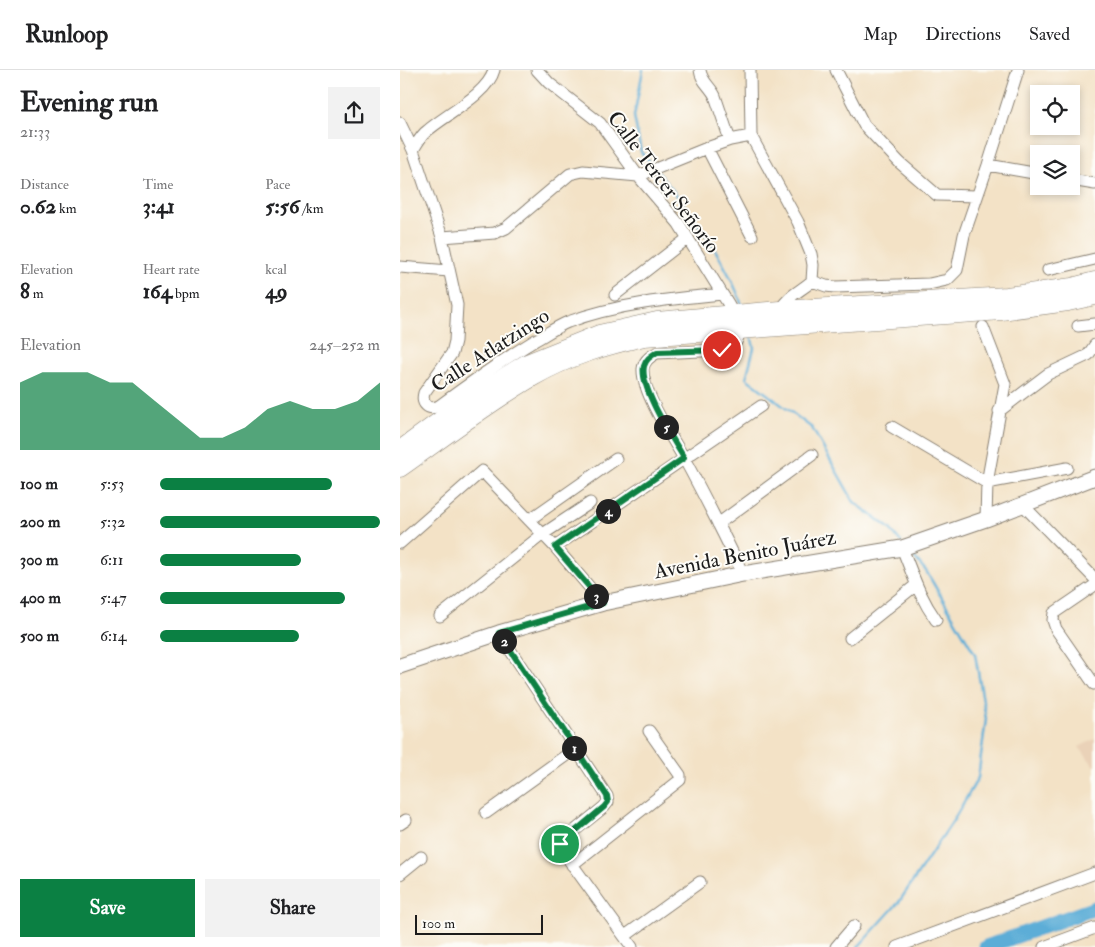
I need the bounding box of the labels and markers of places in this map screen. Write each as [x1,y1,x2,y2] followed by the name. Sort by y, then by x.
[701,329,743,371] pin
[654,414,678,440] pin: 5
[596,498,620,524] pin: 4
[584,584,608,608] pin: 3
[492,628,516,654] pin: 2
[562,736,586,760] pin: 1
[539,823,581,865] pin

